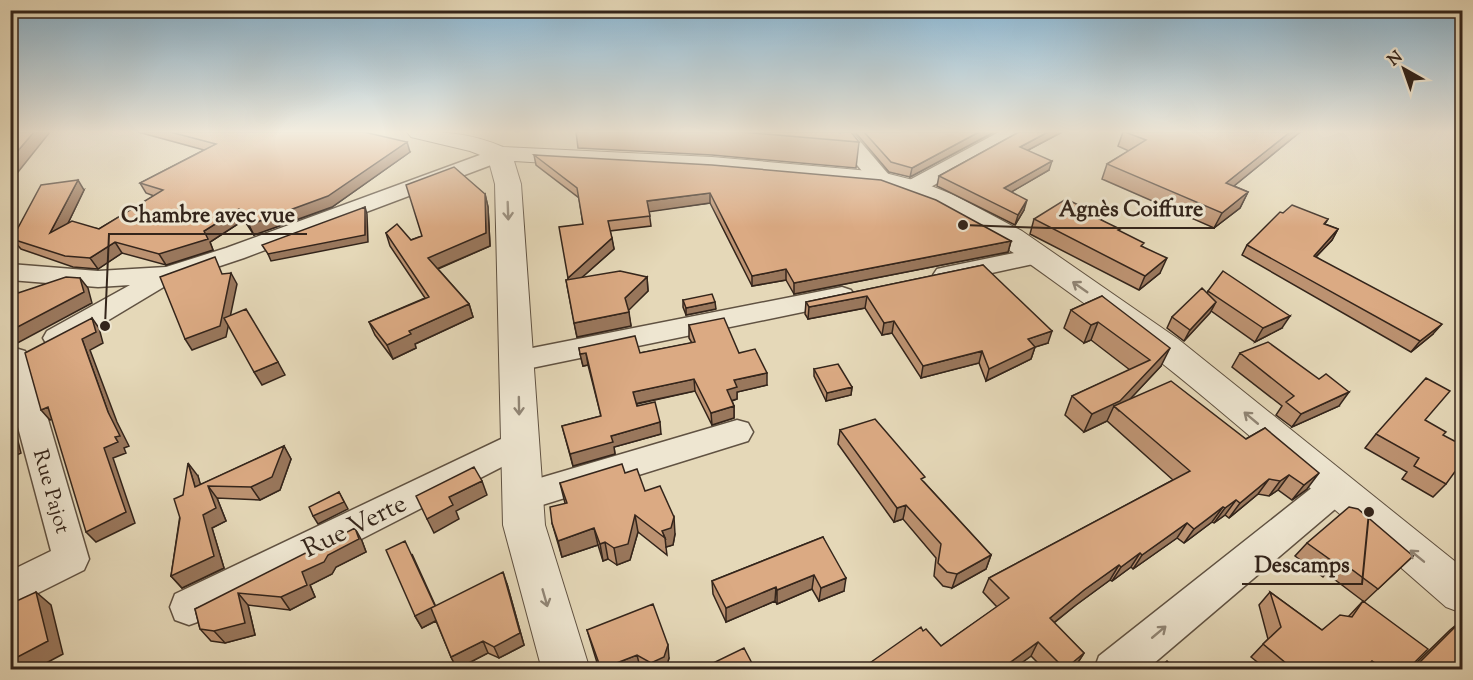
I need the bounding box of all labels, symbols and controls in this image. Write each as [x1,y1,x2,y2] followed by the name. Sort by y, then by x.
[1374,39,1434,99] north arrow
[1384,46,1408,72] text: N
[1047,188,1215,228] callout: Agnès Coiffure
[109,194,307,234] callout: Chambre avec vue
[1059,195,1203,227] text: Agnès Coiffure
[121,201,295,233] text: Chambre avec vue
[502,201,514,221] one-way arrow
[1073,281,1089,293] one-way arrow
[513,395,524,415] one-way arrow
[1243,412,1259,425] one-way arrow
[24,446,76,537] street label: Rue Pajot
[297,486,413,568] street label: Rue Verte
[1242,544,1362,584] callout: Descamps
[1409,550,1425,563] one-way arrow
[1254,551,1350,583] text: Descamps
[540,588,551,607] one-way arrow
[1151,626,1167,639] one-way arrow

